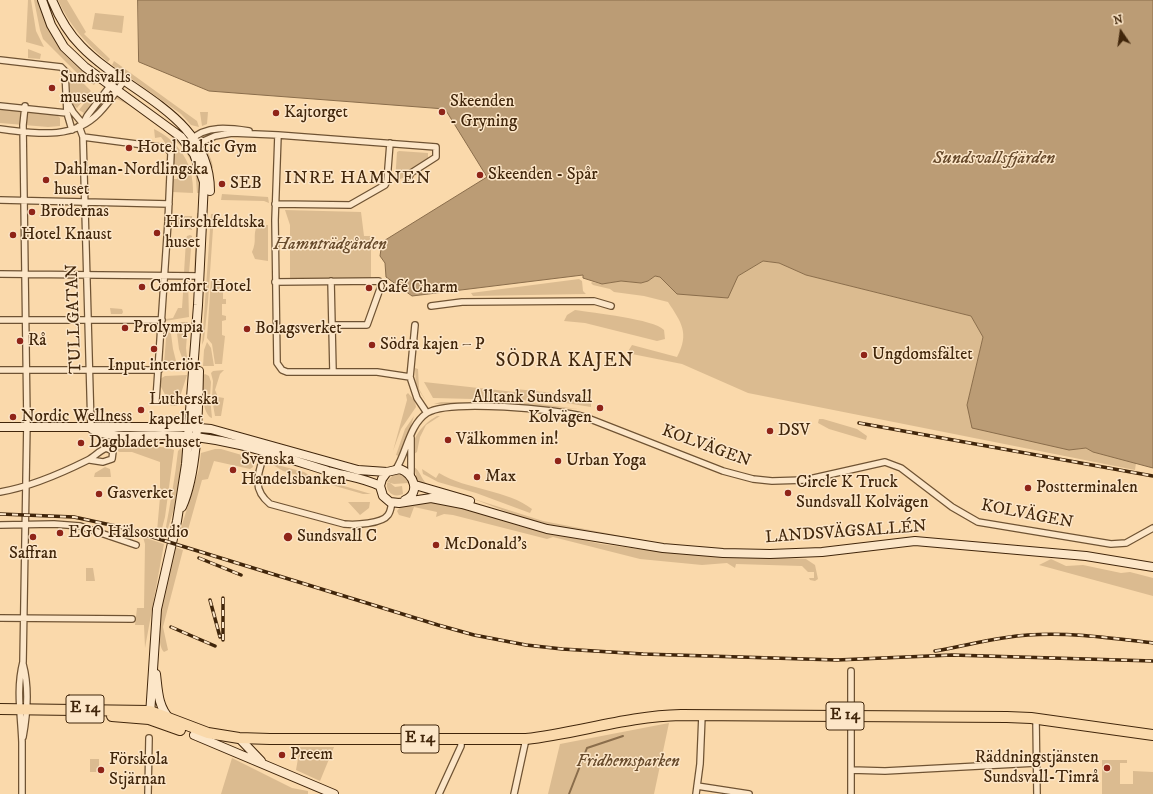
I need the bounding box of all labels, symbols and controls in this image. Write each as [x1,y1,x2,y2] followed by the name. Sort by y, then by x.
[1101,12,1141,52] north arrow
[1112,12,1124,28] text: N
[60,68,131,108] place label: Sundsvalls museum
[47,83,57,93] marker: Sundsvalls museum
[450,92,517,132] place label: Skeenden - Gryning
[284,103,348,123] place label: Kajtorget
[437,107,447,117] marker: Skeenden - Gryning
[271,108,281,118] marker: Kajtorget
[137,138,257,158] place label: Hotel Baltic Gym
[124,143,134,153] marker: Hotel Baltic Gym
[933,148,1055,170] water label: Sundsvallsfjärden
[54,160,208,200] place label: Dahlman-Nordlingska huset
[488,165,598,185] place label: Skeenden - Spår
[284,168,432,190] district label: INRE HAMNEN
[475,170,485,180] marker: Skeenden - Spår
[230,174,262,194] place label: SEB
[41,175,51,185] marker: Dahlman-Nordlingska huset
[217,179,227,189] marker: SEB
[40,202,109,222] place label: Brödernas
[27,207,37,217] marker: Brödernas
[165,213,265,253] place label: Hirschfeldtska huset
[21,225,112,245] place label: Hotel Knaust
[152,228,162,238] marker: Hirschfeldtska huset
[8,230,18,240] marker: Hotel Knaust
[273,235,387,255] park label: Hamnträdgården
[63,264,87,374] street label: TULLGATAN
[150,277,251,297] place label: Comfort Hotel
[377,278,458,298] place label: Café Charm
[137,282,147,292] marker: Comfort Hotel
[364,283,374,293] marker: Café Charm
[133,318,203,338] place label: Prolympia
[255,319,342,339] place label: Bolagsverket
[120,323,130,333] marker: Prolympia
[242,324,252,334] marker: Bolagsverket
[28,331,47,351] place label: Rå
[380,335,485,355] place label: Södra kajen – P
[15,336,25,346] marker: Rå
[367,340,377,350] marker: Södra kajen – P
[149,344,159,354] marker: Input interiör
[872,345,973,365] place label: Ungdomsfältet
[859,350,869,360] marker: Ungdomsfältet
[496,351,634,373] district label: SÖDRA KAJEN
[108,356,200,376] place label: Input interiör
[472,388,592,428] place label: Alltank Sundsvall Kolvägen
[149,390,218,430] place label: Lutherska kapellet
[595,403,605,413] marker: Alltank Sundsvall Kolvägen
[136,405,146,415] marker: Lutherska kapellet
[21,407,132,427] place label: Nordic Wellness
[8,412,18,422] marker: Nordic Wellness
[659,421,753,473] street label: KOLVÄGEN
[778,421,810,441] place label: DSV
[765,426,775,436] marker: DSV
[456,430,559,450] place label: Välkommen in!
[89,433,200,453] place label: Dagbladet-huset
[443,435,453,445] marker: Välkommen in!
[76,438,86,448] marker: Dagbladet-huset
[241,450,346,490] place label: Svenska Handelsbanken
[566,451,646,471] place label: Urban Yoga
[553,456,563,466] marker: Urban Yoga
[228,465,238,475] marker: Svenska Handelsbanken
[485,467,516,487] place label: Max
[472,472,482,482] marker: Max
[796,473,929,513] place label: Circle K Truck Sundsvall Kolvägen
[1036,478,1138,498] place label: Postterminalen
[1023,483,1033,493] marker: Postterminalen
[107,484,173,504] place label: Gasverket
[783,488,793,498] marker: Circle K Truck Sundsvall Kolvägen
[94,489,104,499] marker: Gasverket
[979,496,1075,534] street label: KOLVÄGEN
[765,517,927,549] street label: LANDSVÄGSALLÉN
[68,523,189,543] place label: EGO Hälsostudio
[297,527,377,547] place label: Sundsvall C
[55,528,65,538] marker: EGO Hälsostudio
[282,531,294,543] marker: Sundsvall C
[28,532,38,542] marker: Saffran
[444,535,527,555] place label: McDonald's
[431,540,441,550] marker: McDonald's
[9,544,57,564] place label: Saffran
[66,695,104,723] road number: E 14
[826,702,864,730] road number: E 14
[401,725,439,753] road number: E 14
[290,745,333,765] place label: Preem
[975,748,1099,788] place label: Räddningstjänsten Sundsvall-Timrå
[109,750,168,790] place label: Förskola Stjärnan
[277,750,287,760] marker: Preem
[576,752,680,772] park label: Fridhemsparken
[1102,763,1112,773] marker: Räddningstjänsten Sundsvall-Timrå
[96,765,106,775] marker: Förskola Stjärnan

